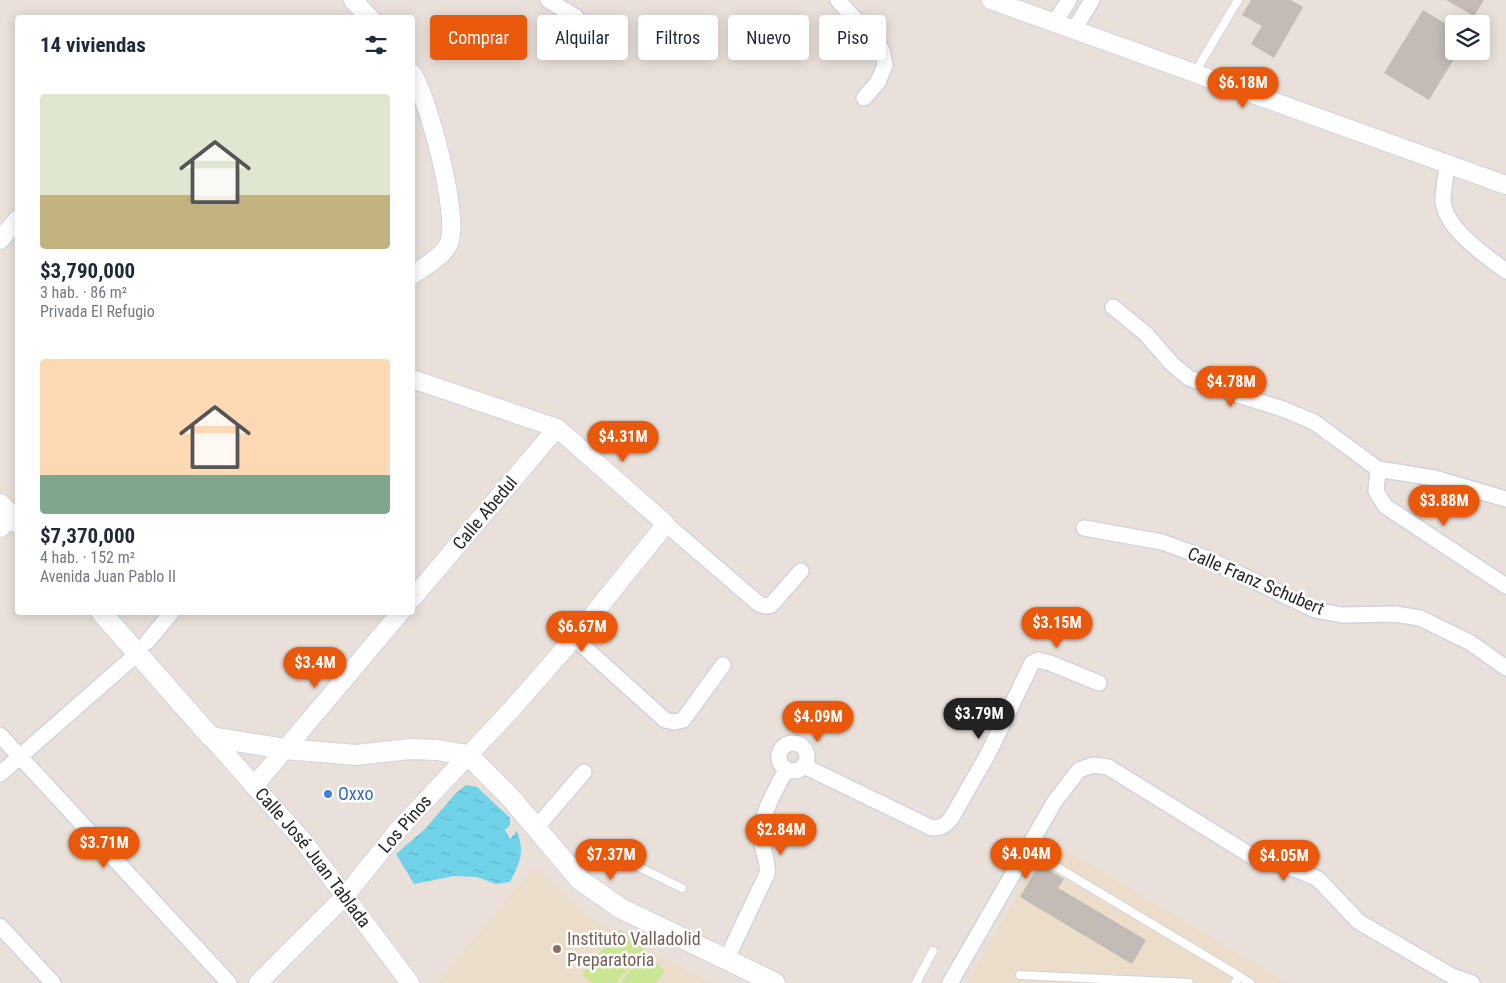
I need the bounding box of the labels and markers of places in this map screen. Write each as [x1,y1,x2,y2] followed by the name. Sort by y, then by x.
[1202,66,1284,109] pin: $6.18M
[1190,366,1272,408] pin: $4.78M
[582,420,664,463] pin: $4.31M
[1403,484,1485,527] pin: $3.88M
[1016,606,1098,649] pin: $3.15M
[541,610,623,653] pin: $6.67M
[280,646,350,689] pin: $3.4M
[938,698,1020,740] pin: $3.79M
[777,700,859,743] pin: $4.09M
[338,783,373,804] place label: Oxxo
[322,788,334,800] marker: Oxxo
[740,814,822,856] pin: $2.84M
[63,826,145,869] pin: $3.71M
[570,838,652,881] pin: $7.37M
[985,838,1067,880] pin: $4.04M
[1243,840,1325,882] pin: $4.05M
[567,928,701,970] place label: Instituto Valladolid Preparatoria
[551,943,563,955] marker: Instituto Valladolid Preparatoria

